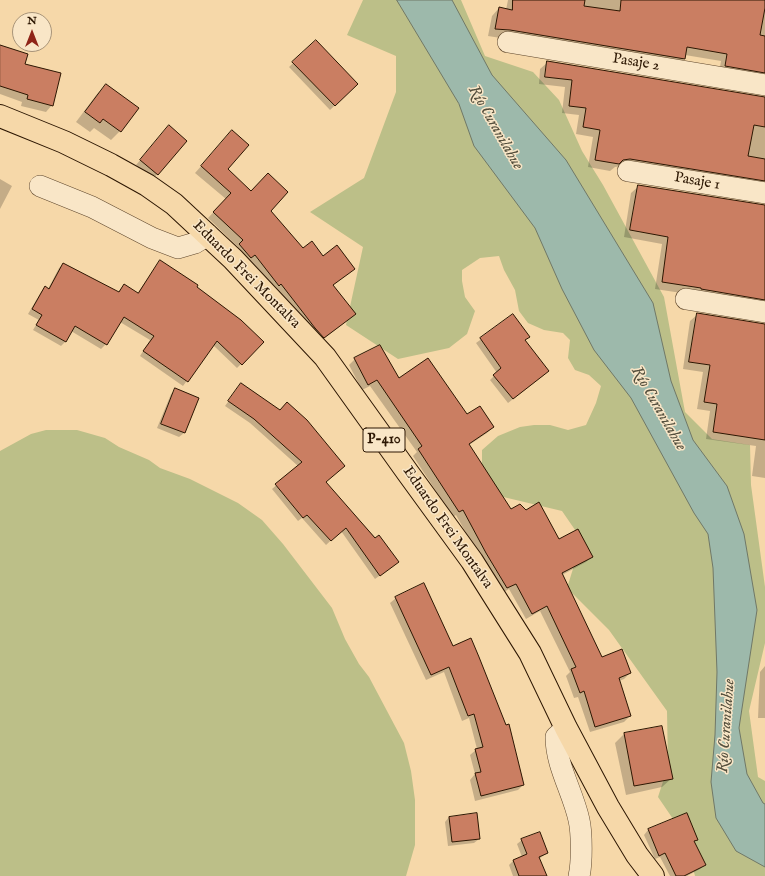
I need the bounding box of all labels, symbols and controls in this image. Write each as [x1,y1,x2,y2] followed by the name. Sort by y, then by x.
[12,12,52,52] north arrow
[27,14,37,28] text: N
[611,50,661,76] street label: Pasaje 2
[463,82,527,174] water label: Río Curanilahue
[673,169,721,195] street label: Pasaje 1
[188,217,304,333] street label: Eduardo Frei Montalva
[626,363,690,455] water label: Río Curanilahue
[363,428,405,452] road number: P-410
[398,463,496,593] street label: Eduardo Frei Montalva
[714,678,740,774] water label: Río Curanilahue

